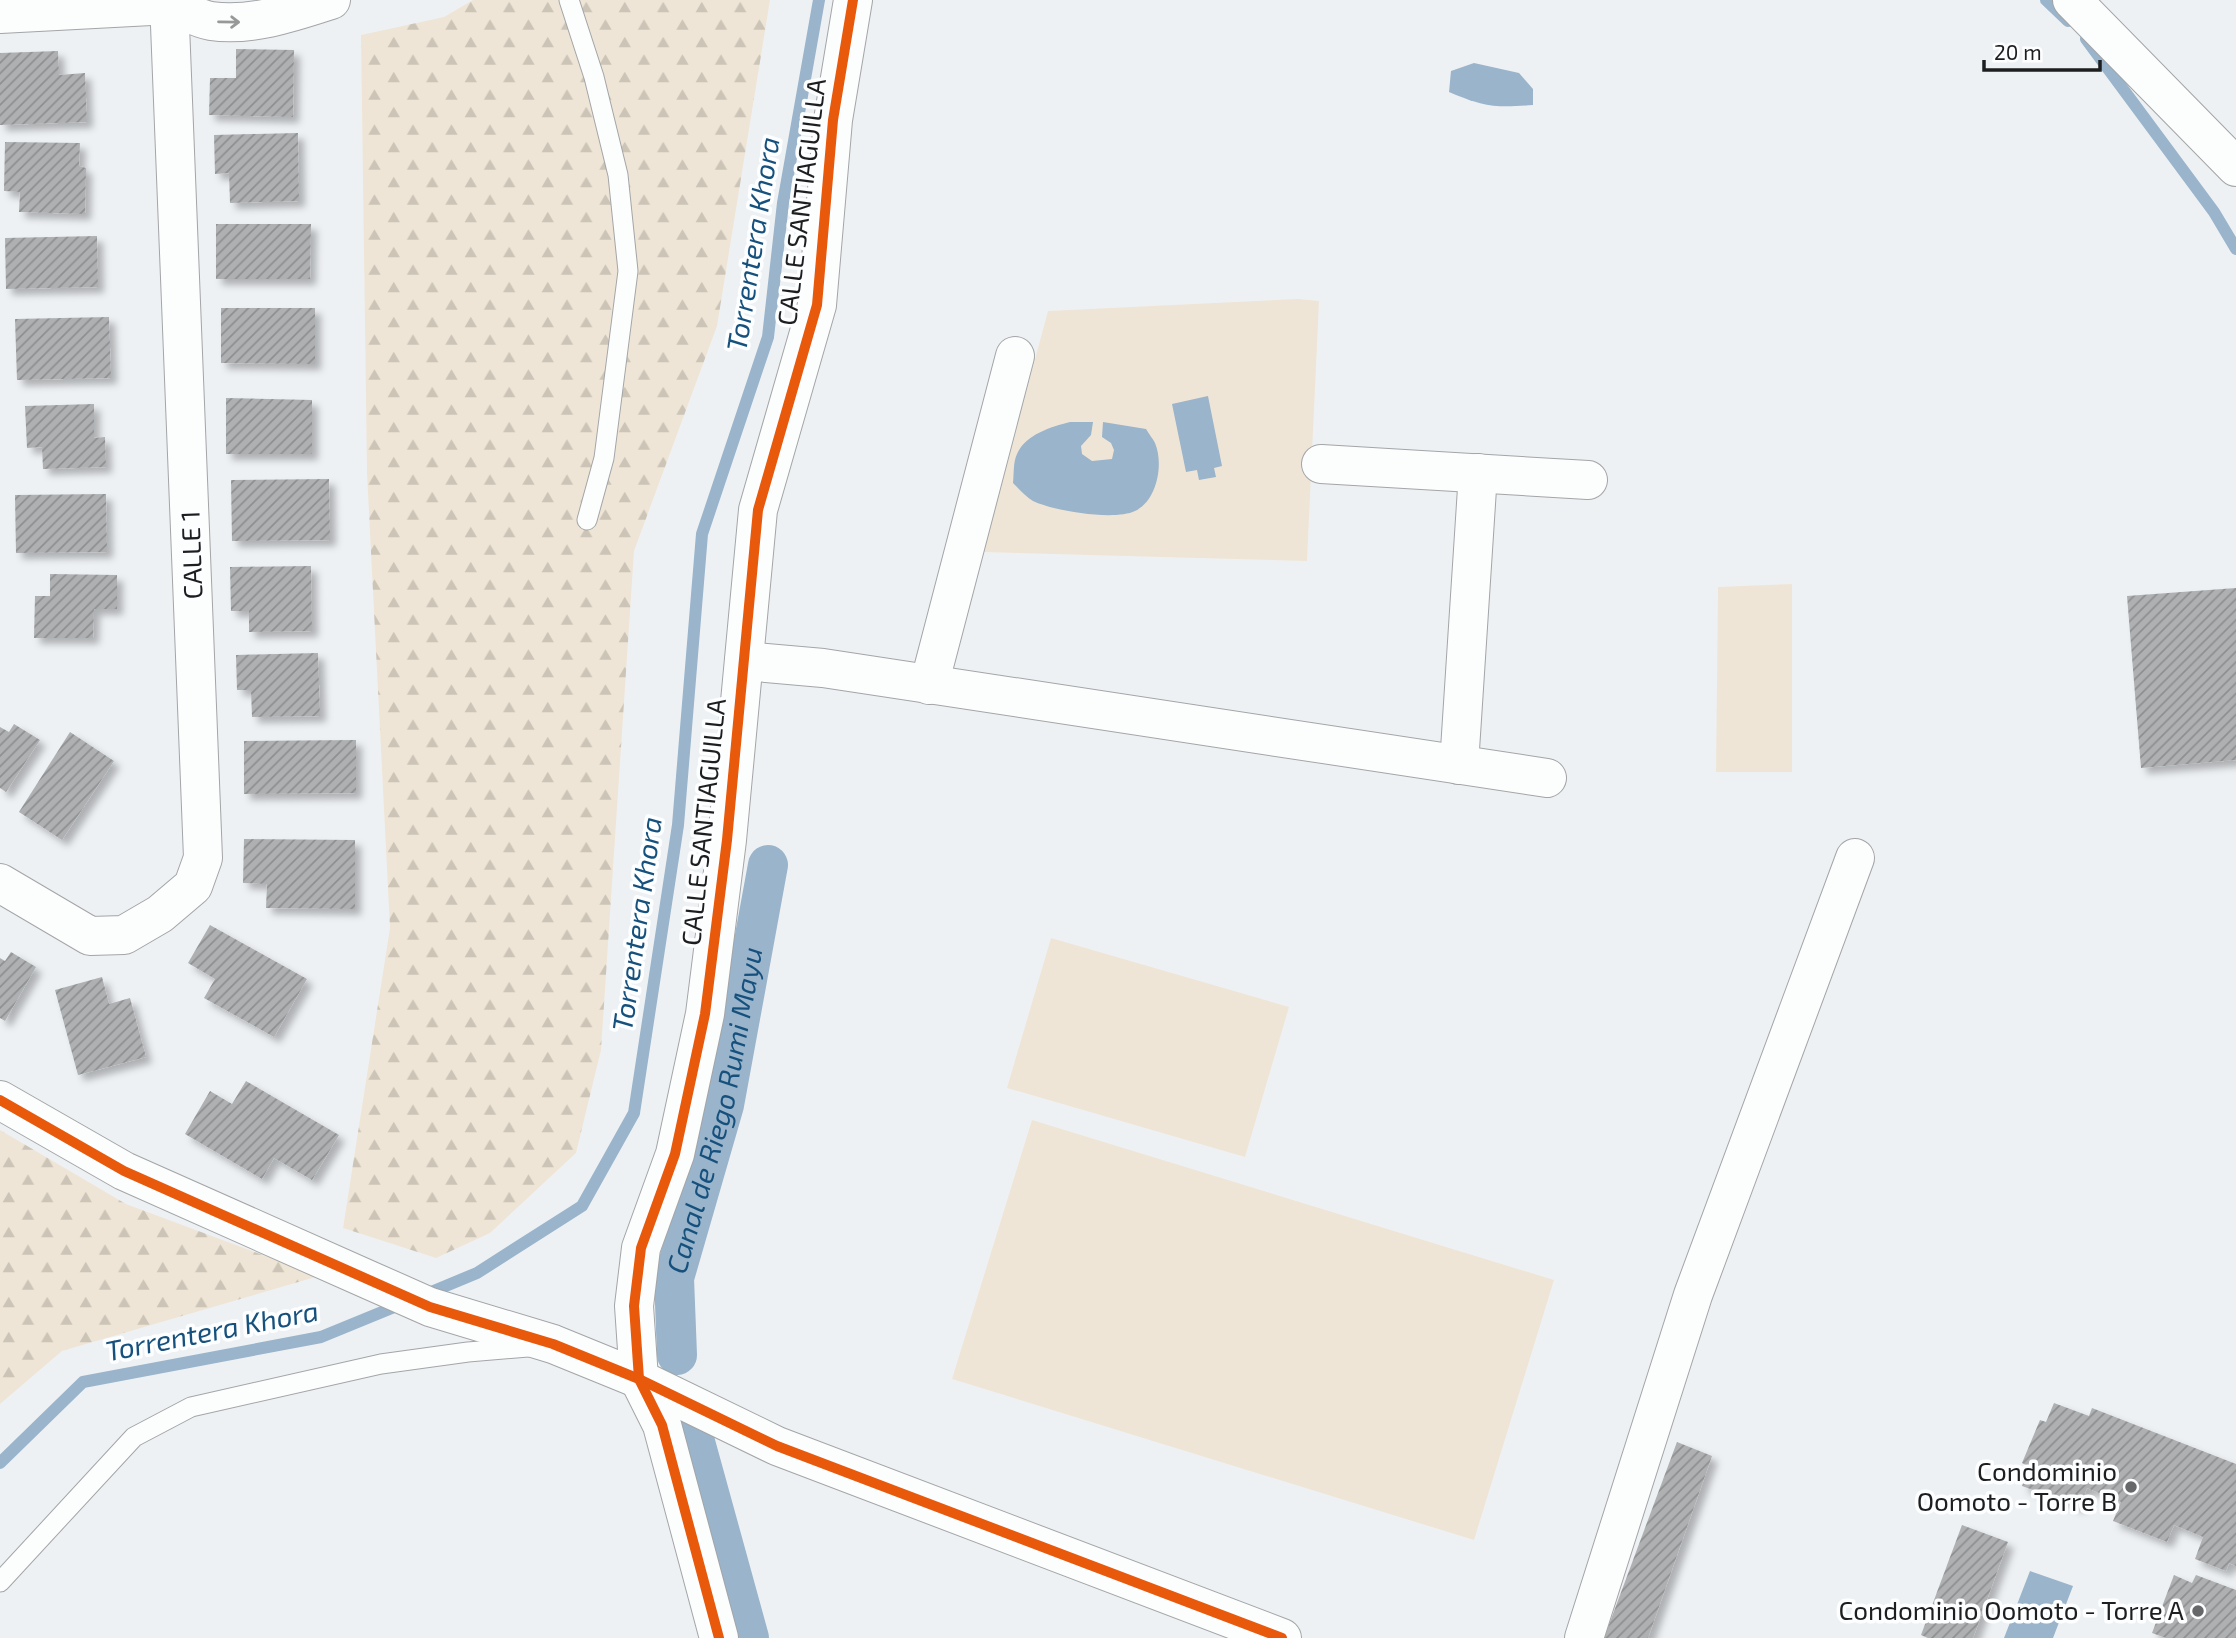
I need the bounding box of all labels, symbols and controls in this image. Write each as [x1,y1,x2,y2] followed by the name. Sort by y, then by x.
[217,15,240,28] one-way arrow
[1984,28,2100,72] scale bar
[1994,39,2042,64] text: 20 m
[770,77,831,327] street label: CALLE SANTIAGUILLA
[718,134,786,353] water label: Torrentera Khora
[173,510,208,600] street label: CALLE 1
[674,697,731,947] street label: CALLE SANTIAGUILLA
[604,814,668,1033] water label: Torrentera Khora
[658,944,769,1277] water label: Canal de Riego Rumi Mayu
[102,1293,321,1367] water label: Torrentera Khora
[1917,1455,2117,1516] place label: Condominio Oomoto - Torre B
[2123,1479,2139,1495] marker: Condominio Oomoto - Torre B
[1839,1594,2184,1625] place label: Condominio Oomoto - Torre A
[2190,1603,2206,1619] marker: Condominio Oomoto - Torre A

